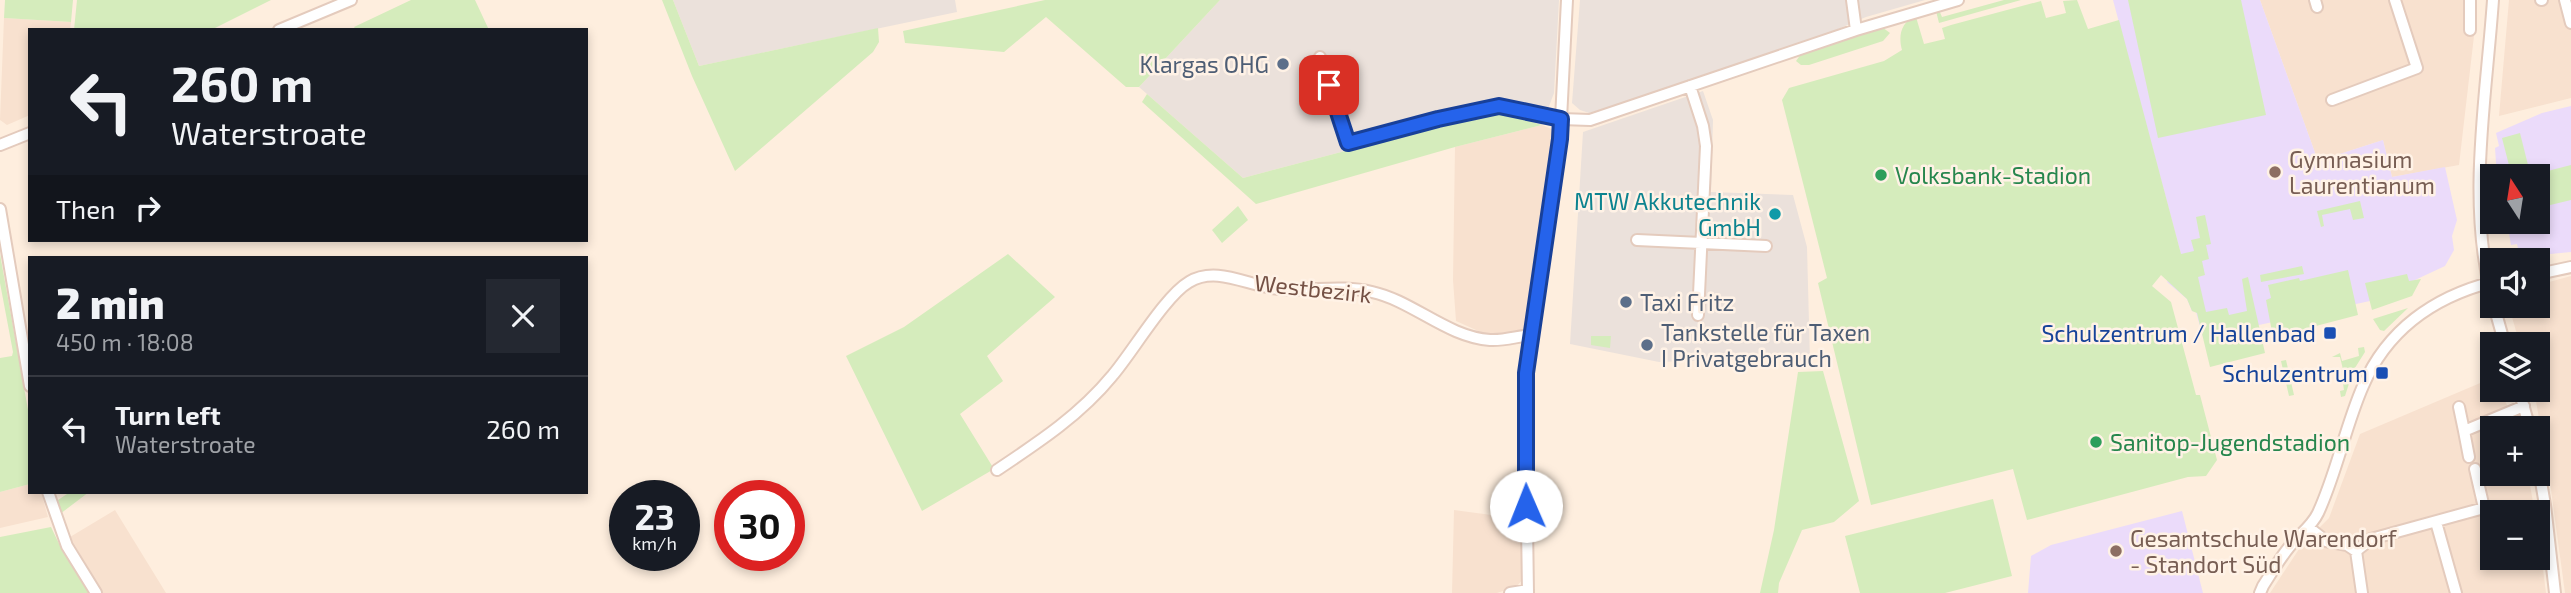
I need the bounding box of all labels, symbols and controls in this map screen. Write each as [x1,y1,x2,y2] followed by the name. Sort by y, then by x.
[1139,50,1269,78] place label: Klargas OHG
[171,53,313,112] text: 260 m
[1299,55,1359,115] pin
[56,56,147,147] icon: left
[1275,56,1291,72] marker: Klargas OHG
[1310,66,1348,104] icon: arrive
[171,113,367,151] text: Waterstroate
[2289,145,2435,199] place label: Gymnasium Laurentianum
[1895,161,2091,189] place label: Volksbank-Stadion
[2267,164,2283,180] marker: Gymnasium Laurentianum
[2480,164,2550,234] north arrow
[2480,164,2550,570] map controls
[1873,167,1889,183] marker: Volksbank-Stadion
[1574,187,1761,241] place label: MTW Akkutechnik GmbH
[129,189,167,227] icon: right
[56,193,115,224] text: Then
[1767,206,1783,222] marker: MTW Akkutechnik GmbH
[2480,248,2550,318] button: sound
[1253,268,1373,308] street label: Westbezirk
[56,277,165,327] text: 2 min
[486,279,560,353] button: close
[1640,288,1734,316] place label: Taxi Fritz
[1618,294,1634,310] marker: Taxi Fritz
[1661,318,1870,372] place label: Tankstelle für Taxen I Privatgebrauch
[2041,319,2316,347] place label: Schulzentrum / Hallenbad
[2322,325,2338,341] marker: Schulzentrum / Hallenbad
[56,328,194,356] text: 450 m · 18:08
[2480,332,2550,402] button: layers
[1639,337,1655,353] marker: Tankstelle für Taxen I Privatgebrauch
[2222,359,2368,387] place label: Schulzentrum
[2374,365,2390,381] marker: Schulzentrum
[115,399,221,430] text: Turn left
[56,410,94,448] icon: left
[486,413,560,444] text: 260 m
[2480,416,2550,486] button: +
[2110,428,2350,456] place label: Sanitop-Jugendstadion
[115,430,256,458] text: Waterstroate
[2088,434,2104,450] marker: Sanitop-Jugendstadion
[1489,469,1563,543] position arrow
[714,480,805,571] speed limit sign: 30
[634,495,675,537] text: 23
[2480,500,2550,570] button: −
[2130,524,2398,578] place label: Gesamtschule Warendorf - Standort Süd
[632,532,677,554] text: km/h
[2108,543,2124,559] marker: Gesamtschule Warendorf - Standort Süd

